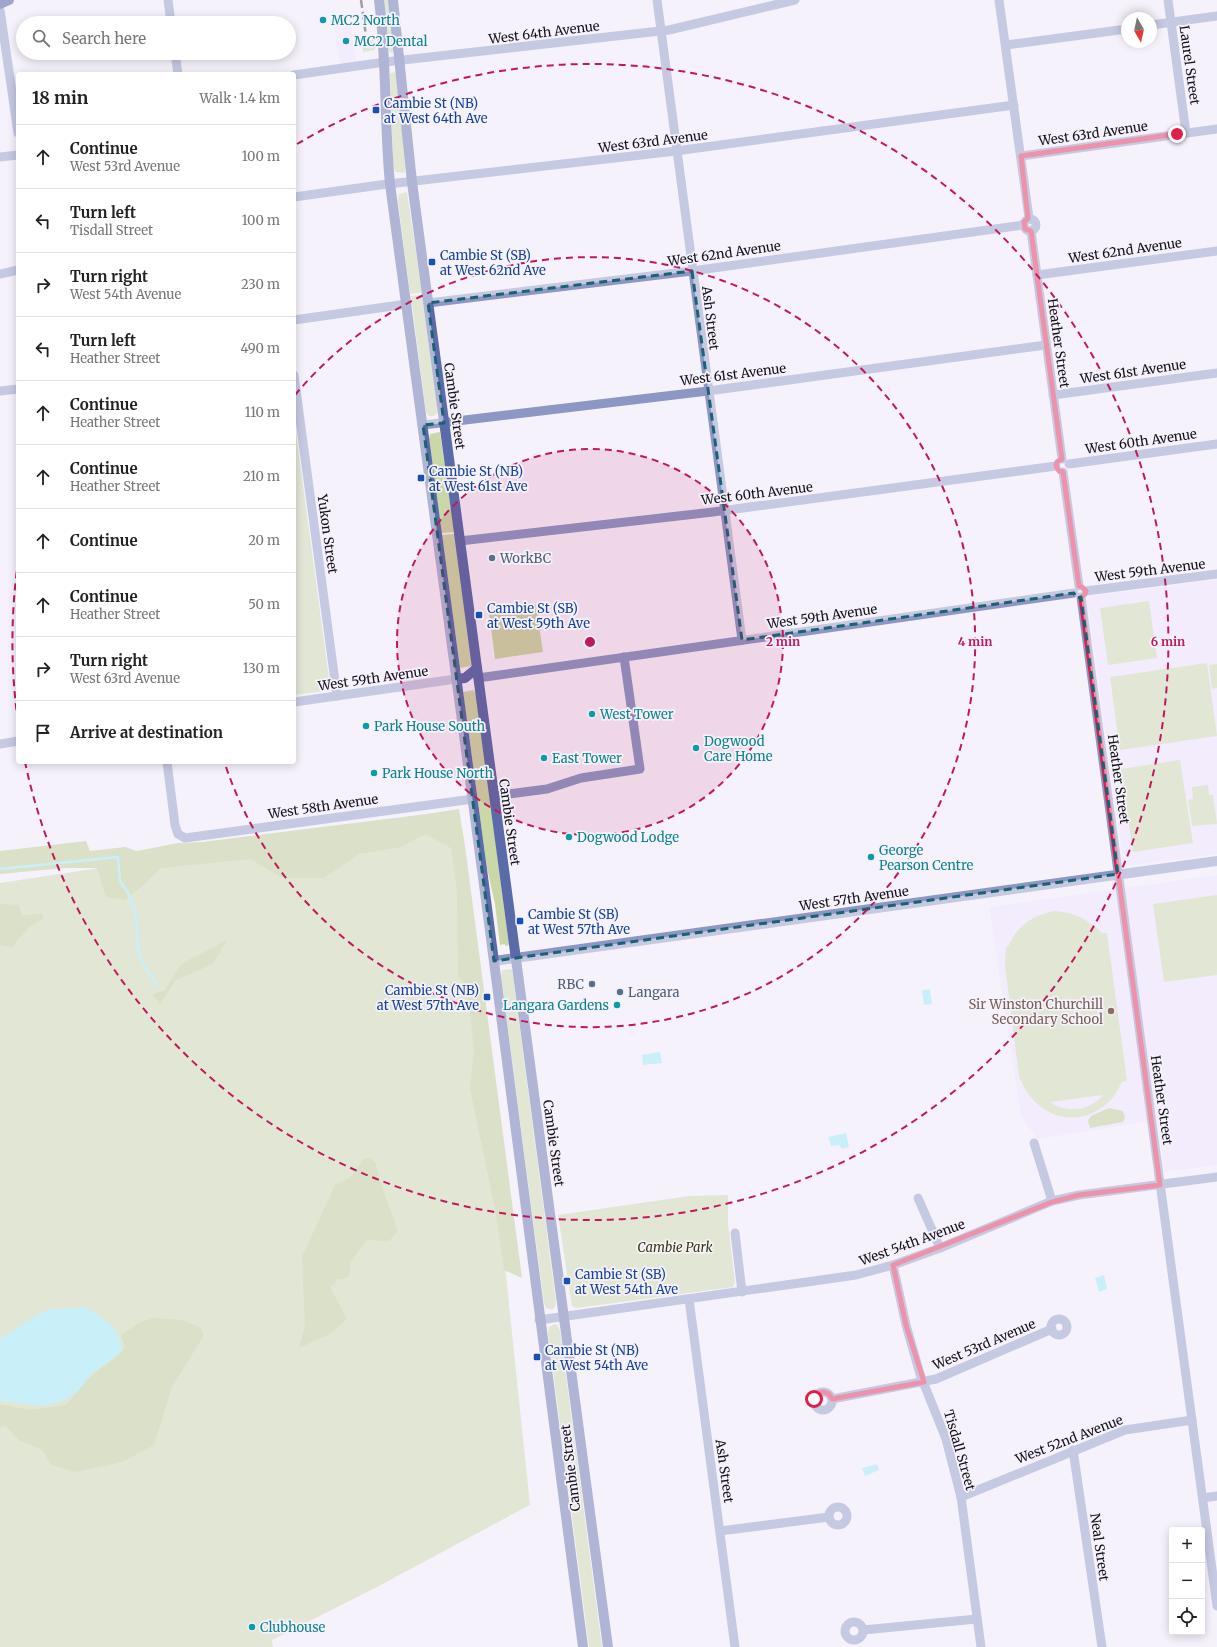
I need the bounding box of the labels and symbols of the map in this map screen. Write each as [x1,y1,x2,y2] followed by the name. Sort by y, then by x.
[331,12,400,29] place label: MC2 North
[1121,12,1157,48] north arrow
[318,15,328,25] marker: MC2 North
[487,17,601,48] street label: West 64th Avenue
[1176,24,1203,106] street label: Laurel Street
[354,33,428,50] place label: MC2 Dental
[341,36,351,46] marker: MC2 Dental
[384,95,488,127] place label: Cambie St (NB) at West 64th Ave
[371,105,381,115] marker: Cambie St (NB) at West 64th Ave
[1036,117,1149,150] street label: West 63rd Avenue
[1168,125,1186,143] route end
[596,126,709,157] street label: West 63rd Avenue
[1066,234,1183,267] street label: West 62nd Avenue
[665,237,782,270] street label: West 62nd Avenue
[440,247,546,279] place label: Cambie St (SB) at West 62nd Ave
[427,257,437,267] marker: Cambie St (SB) at West 62nd Ave
[698,284,723,351] street label: Ash Street
[1044,297,1073,389] street label: Heather Street
[1078,356,1187,387] street label: West 61st Avenue
[678,360,787,390] street label: West 61st Avenue
[440,362,469,450] street label: Cambie Street
[1083,425,1198,458] street label: West 60th Avenue
[429,463,528,495] place label: Cambie St (NB) at West 61st Ave
[416,473,426,483] marker: Cambie St (NB) at West 61st Ave
[699,478,814,509] street label: West 60th Avenue
[313,492,341,575] street label: Yukon Street
[499,550,551,567] place label: WorkBC
[487,553,497,563] marker: WorkBC
[1093,555,1206,586] street label: West 59th Avenue
[487,600,590,632] place label: Cambie St (SB) at West 59th Ave
[765,600,878,633] street label: West 59th Avenue
[474,610,484,620] marker: Cambie St (SB) at West 59th Ave
[766,634,800,649] text: 2 min
[958,634,992,649] text: 4 min
[1151,634,1185,649] text: 6 min
[583,635,597,649] centre of rings
[316,662,429,695] street label: West 59th Avenue
[599,706,674,723] place label: West Tower
[587,709,597,719] marker: West Tower
[374,718,486,735] place label: Park House South
[361,721,371,731] marker: Park House South
[704,733,773,765] place label: Dogwood Care Home
[1104,733,1133,825] street label: Heather Street
[691,743,701,753] marker: Dogwood Care Home
[552,750,622,767] place label: East Tower
[539,753,549,763] marker: East Tower
[382,765,493,782] place label: Park House North
[369,768,379,778] marker: Park House North
[495,778,524,866] street label: Cambie Street
[266,790,379,823] street label: West 58th Avenue
[577,829,679,846] place label: Dogwood Lodge
[564,832,574,842] marker: Dogwood Lodge
[879,842,973,874] place label: George Pearson Centre
[866,852,876,862] marker: George Pearson Centre
[797,882,910,915] street label: West 57th Avenue
[528,906,630,938] place label: Cambie St (SB) at West 57th Ave
[515,916,525,926] marker: Cambie St (SB) at West 57th Ave
[557,976,584,993] place label: RBC
[587,979,597,989] marker: RBC
[377,982,479,1014] place label: Cambie St (NB) at West 57th Ave
[628,984,679,1001] place label: Langara
[615,987,625,997] marker: Langara
[482,992,492,1002] marker: Cambie St (NB) at West 57th Ave
[969,996,1103,1028] place label: Sir Winston Churchill Secondary School
[503,997,609,1014] place label: Langara Gardens
[612,1000,622,1010] marker: Langara Gardens
[1106,1006,1116,1016] marker: Sir Winston Churchill Secondary School
[1147,1054,1176,1146] street label: Heather Street
[539,1099,568,1187] street label: Cambie Street
[856,1215,968,1270] street label: West 54th Avenue
[637,1239,713,1256] park label: Cambie Park
[575,1266,678,1298] place label: Cambie St (SB) at West 54th Ave
[562,1276,572,1286] marker: Cambie St (SB) at West 54th Ave
[929,1315,1038,1374] street label: West 53rd Avenue
[545,1342,648,1374] place label: Cambie St (NB) at West 54th Ave
[532,1352,542,1362] marker: Cambie St (NB) at West 54th Ave
[805,1390,823,1408] route start
[940,1408,979,1492] street label: Tisdall Street
[1012,1411,1125,1468] street label: West 52nd Avenue
[557,1424,584,1512] street label: Cambie Street
[711,1437,737,1504] street label: Ash Street
[1086,1512,1113,1582] street label: Neal Street
[260,1619,326,1636] place label: Clubhouse
[247,1622,257,1632] marker: Clubhouse

